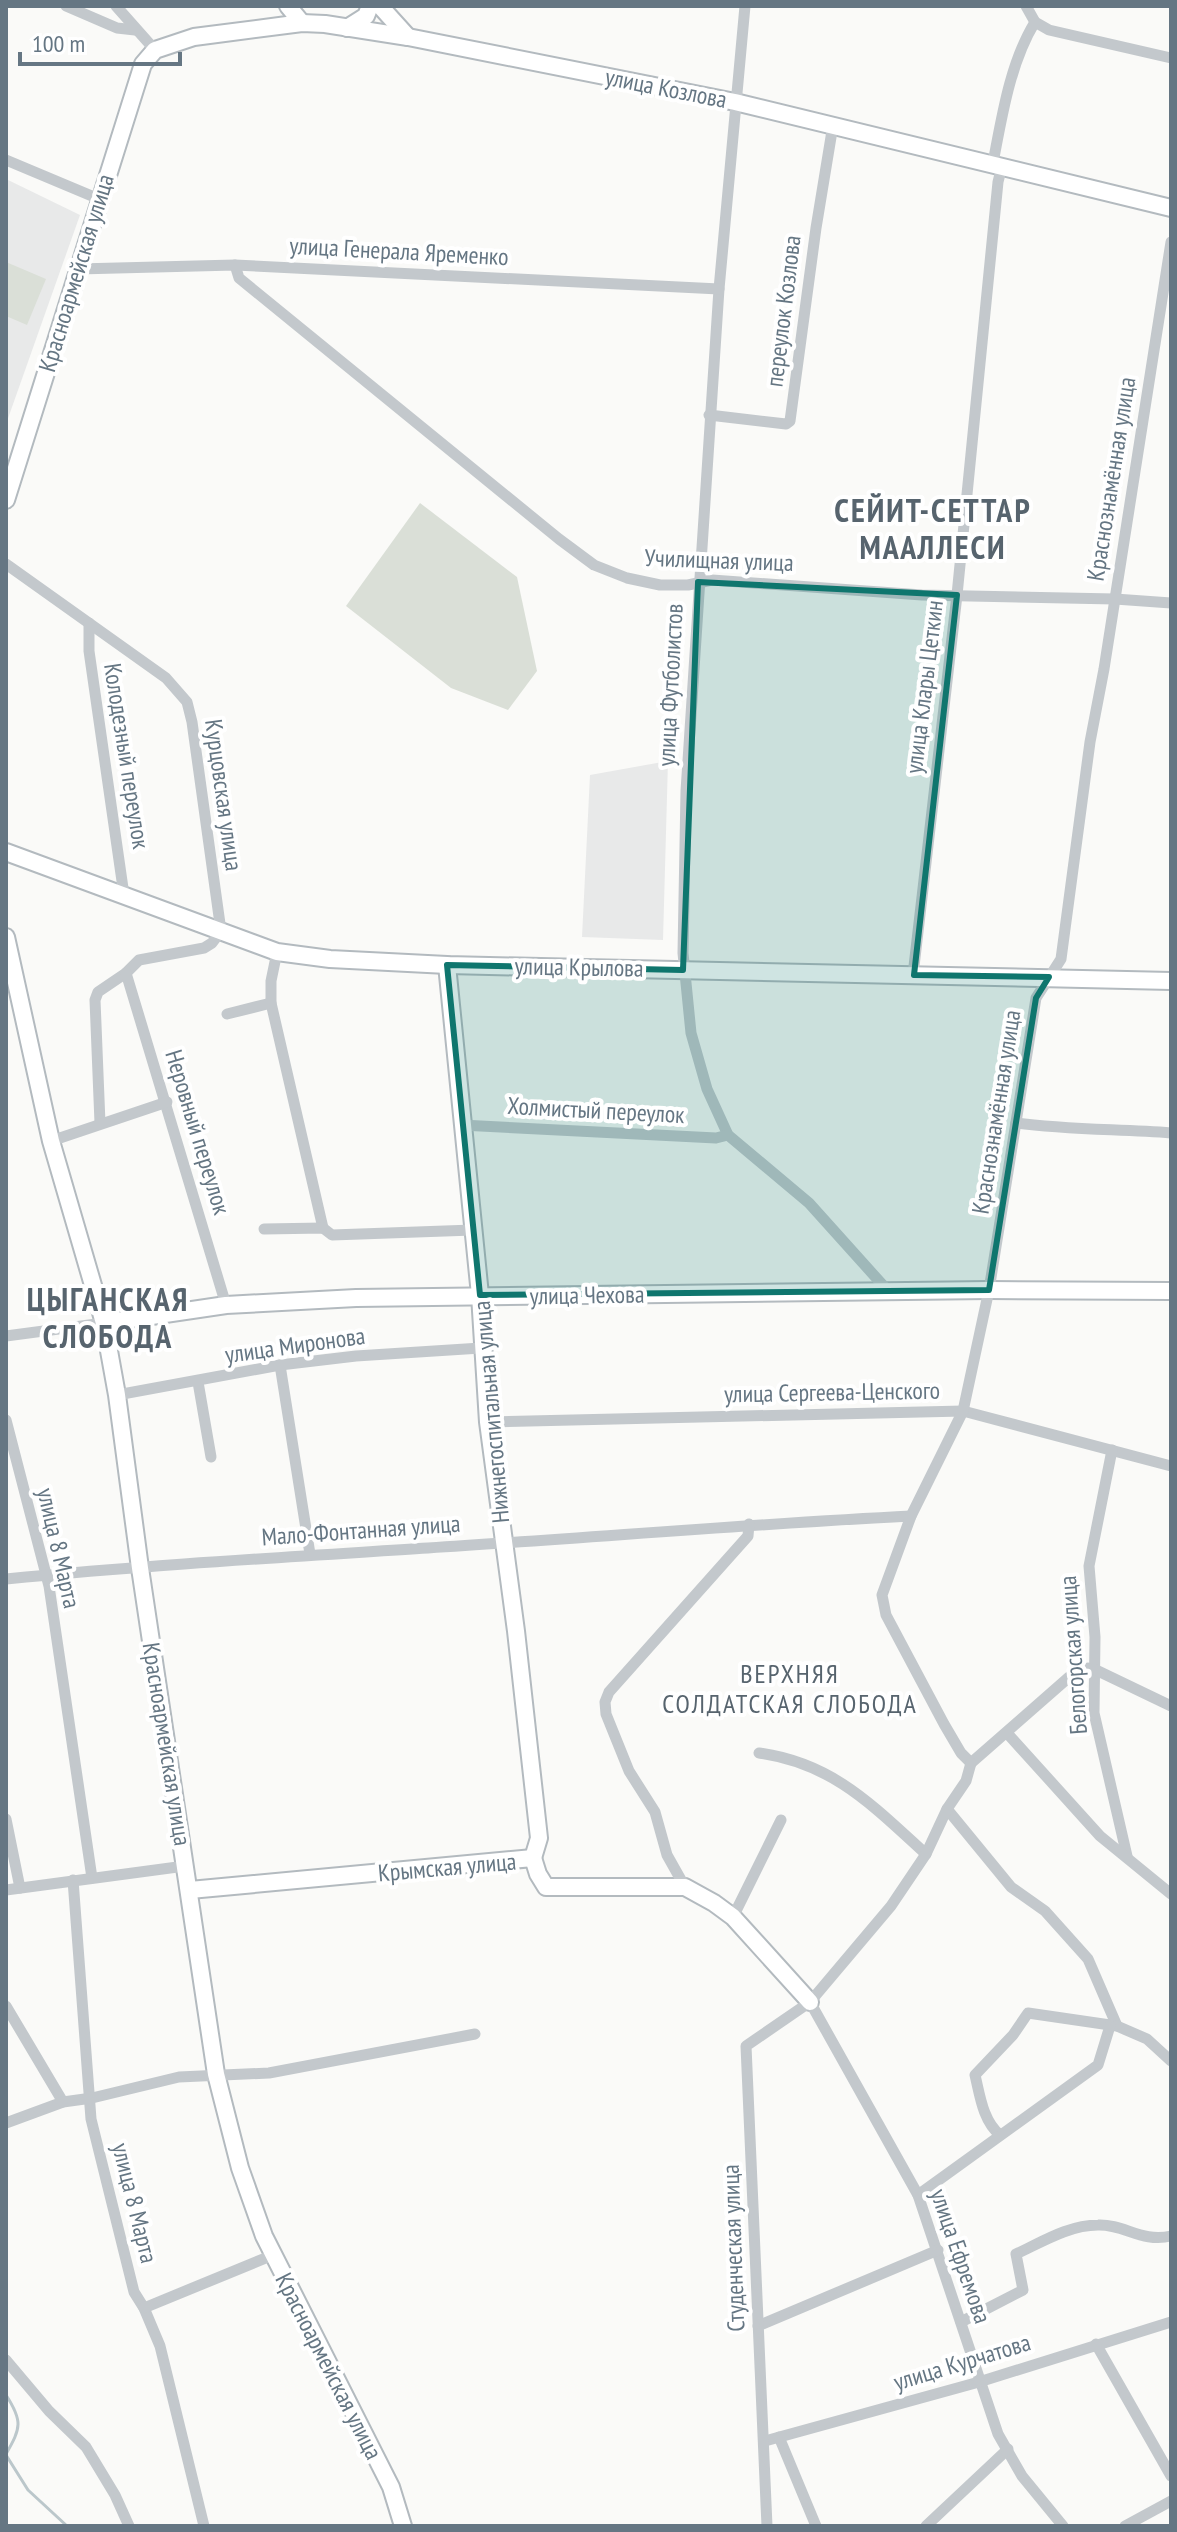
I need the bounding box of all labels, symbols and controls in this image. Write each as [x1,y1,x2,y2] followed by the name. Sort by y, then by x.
[20,16,180,66] scale bar
[32,28,85,59] text: 100 m
[603,61,729,115] street label: улица Козлова
[31,170,121,376] street label: Красноармейская улица
[289,230,509,272] street label: улица Генерала Яременко
[758,233,808,389] street label: переулок Козлова
[1080,375,1142,583] street label: Краснознамённая улица
[834,489,1032,568] district label: СЕЙИТ-СЕТТАР МААЛЛЕСИ
[644,542,794,578] street label: Училищная улица
[898,599,950,775] street label: улица Клары Цеткин
[650,603,690,767] street label: улица Футболистов
[97,661,157,852] street label: Колодезный переулок
[198,717,250,873] street label: Курцовская улица
[514,950,644,984] street label: улица Крылова
[965,1008,1027,1216] street label: Краснознамённая улица
[158,1046,238,1219] street label: Неровный переулок
[507,1090,686,1130] street label: Холмистый переулок
[27,1278,189,1357] district label: ЦЫГАНСКАЯ СЛОБОДА
[529,1279,645,1311] street label: улица Чехова
[466,1300,516,1524] street label: Нижнегоспитальная улица
[223,1320,367,1370] street label: улица Миронова
[724,1375,940,1409] street label: улица Сергеева-Ценского
[30,1485,88,1611] street label: улица 8 Марта
[261,1508,461,1552] street label: Мало-Фонтанная улица
[1052,1575,1094,1735] street label: Белогорская улица
[136,1640,198,1848] street label: Красноармейская улица
[662,1657,918,1720] district label: ВЕРХНЯЯ СОЛДАТСКАЯ СЛОБОДА
[377,1846,517,1888] street label: Крымская улица
[105,2140,165,2266] street label: улица 8 Марта
[715,2164,751,2332] street label: Студенческая улица
[924,2185,998,2327] street label: улица Ефремова
[269,2268,389,2464] street label: Красноармейская улица
[890,2326,1034,2398] street label: улица Курчатова

